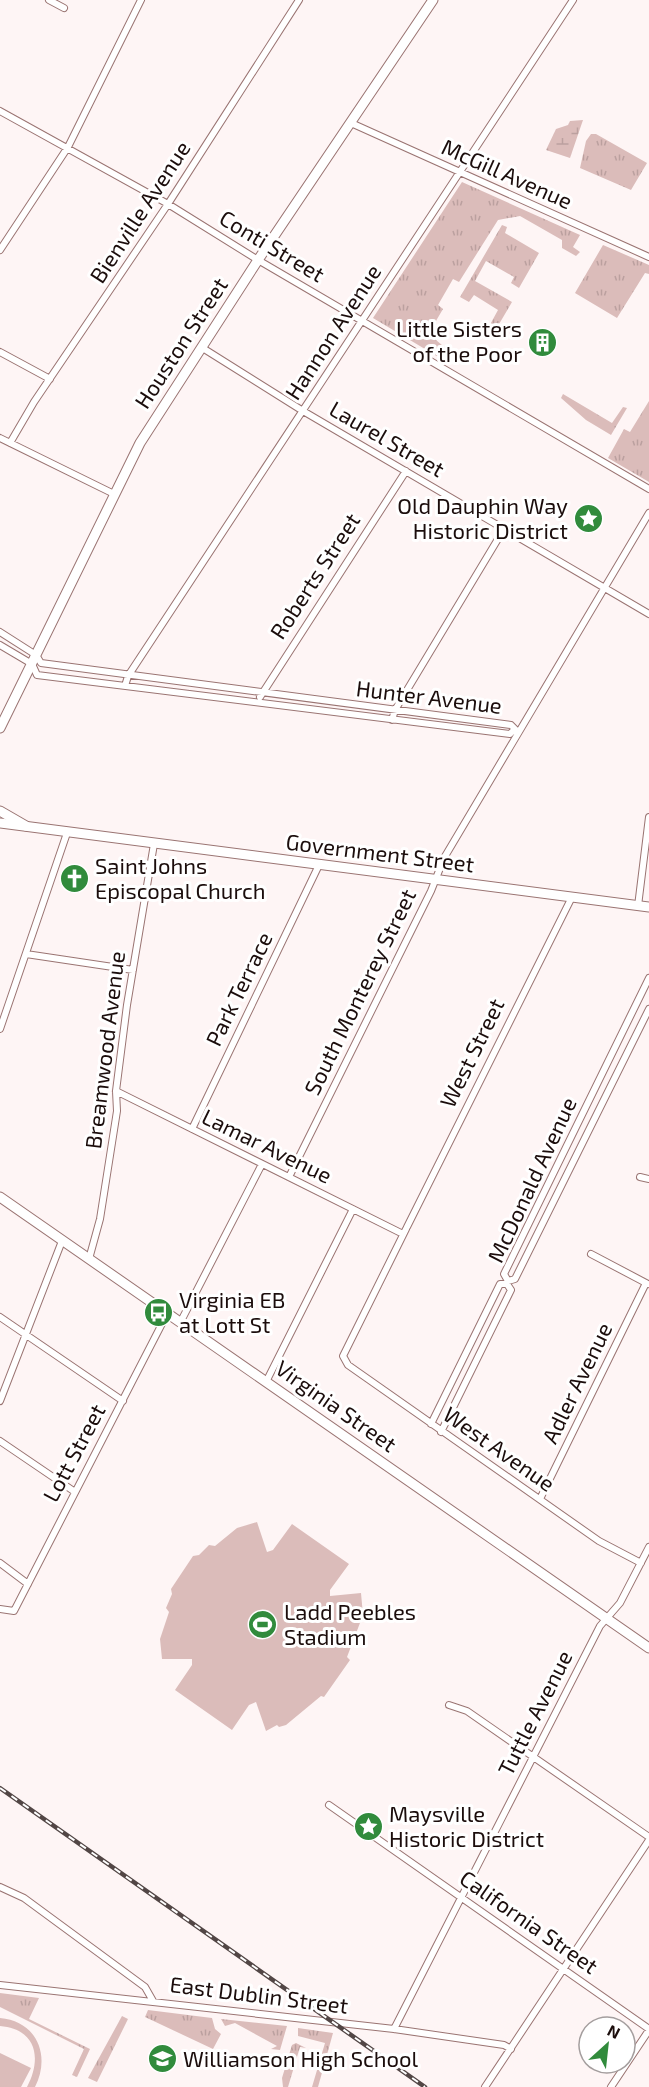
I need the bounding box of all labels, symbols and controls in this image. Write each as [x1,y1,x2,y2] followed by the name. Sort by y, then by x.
[438,133,577,213] street label: McGill Avenue
[84,136,195,287] street label: Bienville Avenue
[215,204,330,287] street label: Conti Street
[279,259,385,404] street label: Hannon Avenue
[128,272,232,413] street label: Houston Street
[396,315,522,366] place label: Little Sisters of the Poor
[527,326,559,358] building icon: Little Sisters of the Poor
[325,395,450,481] street label: Laurel Street
[397,492,568,543] place label: Old Dauphin Way Historic District
[573,503,605,535] place icon: Old Dauphin Way Historic District
[264,508,364,643] street label: Roberts Street
[355,674,504,718] street label: Hunter Avenue
[285,828,476,876] street label: Government Street
[95,852,265,903] place label: Saint Johns Episcopal Church
[58,863,90,895] church icon: Saint Johns Episcopal Church
[298,884,420,1099] street label: South Monterey Street
[199,927,277,1050] street label: Park Terrace
[79,949,129,1150] street label: Breamwood Avenue
[434,994,509,1111] street label: West Street
[481,1093,581,1266] street label: McDonald Avenue
[198,1102,337,1188] street label: Lamar Avenue
[179,1286,286,1337] place label: Virginia EB at Lott St
[142,1297,174,1329] bus stop icon: Virginia EB at Lott St
[536,1318,617,1447] street label: Adler Avenue
[271,1354,402,1456] street label: Virginia Street
[37,1399,110,1506] street label: Lott Street
[439,1400,560,1496] street label: West Avenue
[284,1598,416,1649] place label: Ladd Peebles Stadium
[247,1609,279,1641] sports icon: Ladd Peebles Stadium
[492,1646,577,1779] street label: Tuttle Avenue
[389,1800,544,1851] place label: Maysville Historic District
[352,1811,384,1843] place icon: Maysville Historic District
[456,1864,604,1978] street label: California Street
[169,1970,350,2018] street label: East Dublin Street
[577,2015,637,2075] north arrow
[605,2020,624,2042] text: N
[146,2043,178,2075] school or university icon: Williamson High School
[183,2045,419,2071] place label: Williamson High School

